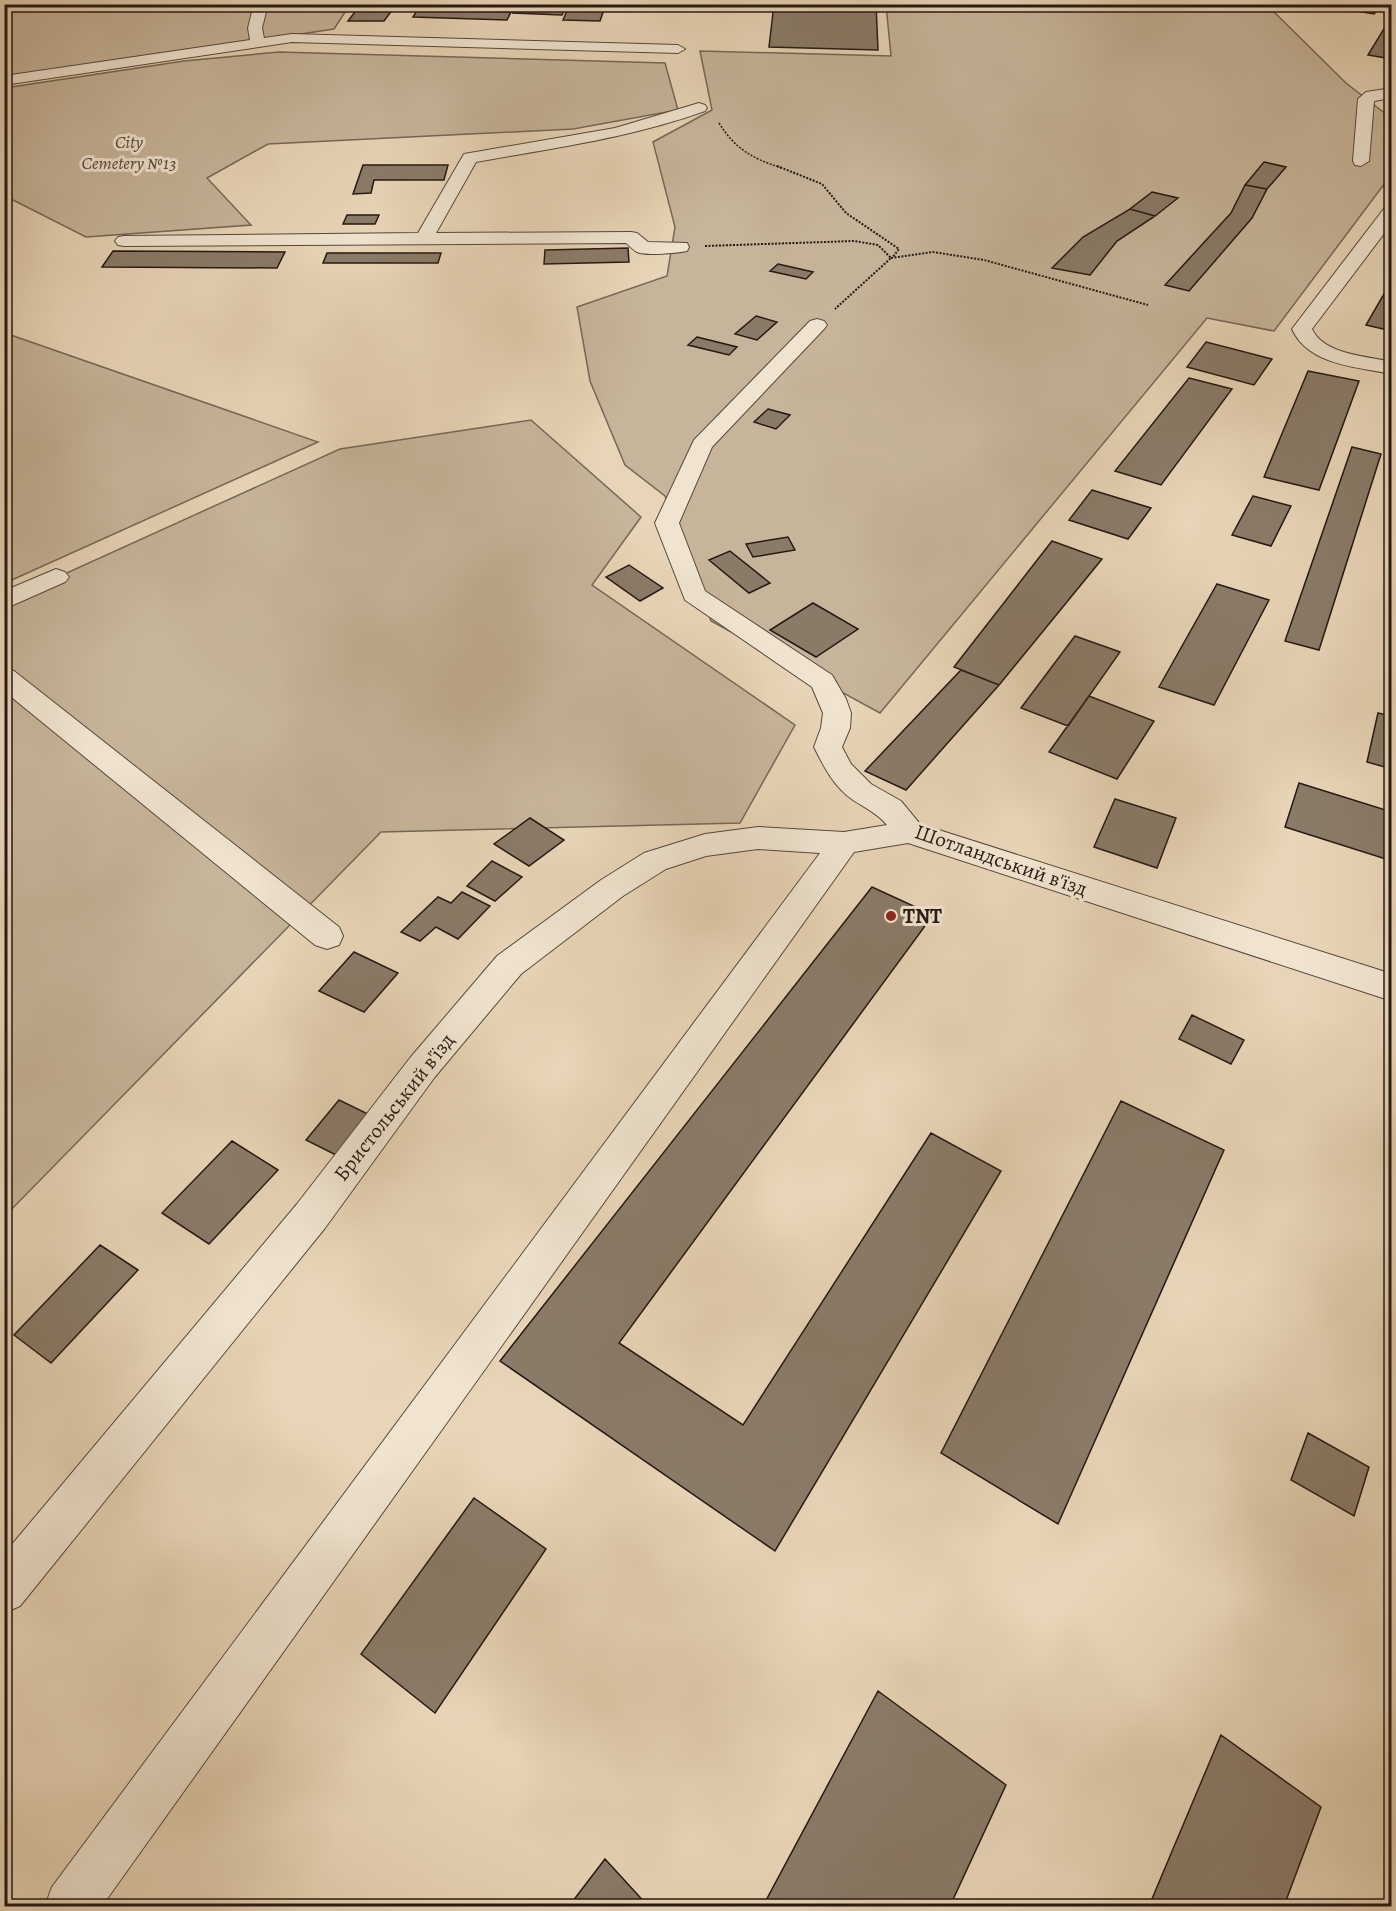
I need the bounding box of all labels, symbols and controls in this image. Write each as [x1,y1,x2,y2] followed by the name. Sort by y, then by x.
[82,130,176,175] park label: City Cemetery №13
[911,817,1091,903] street label: Шотландський в'їзд
[903,902,942,930] place label: TNT
[884,909,898,923] marker: TNT
[327,1027,461,1187] street label: Бристольський в'їзд

